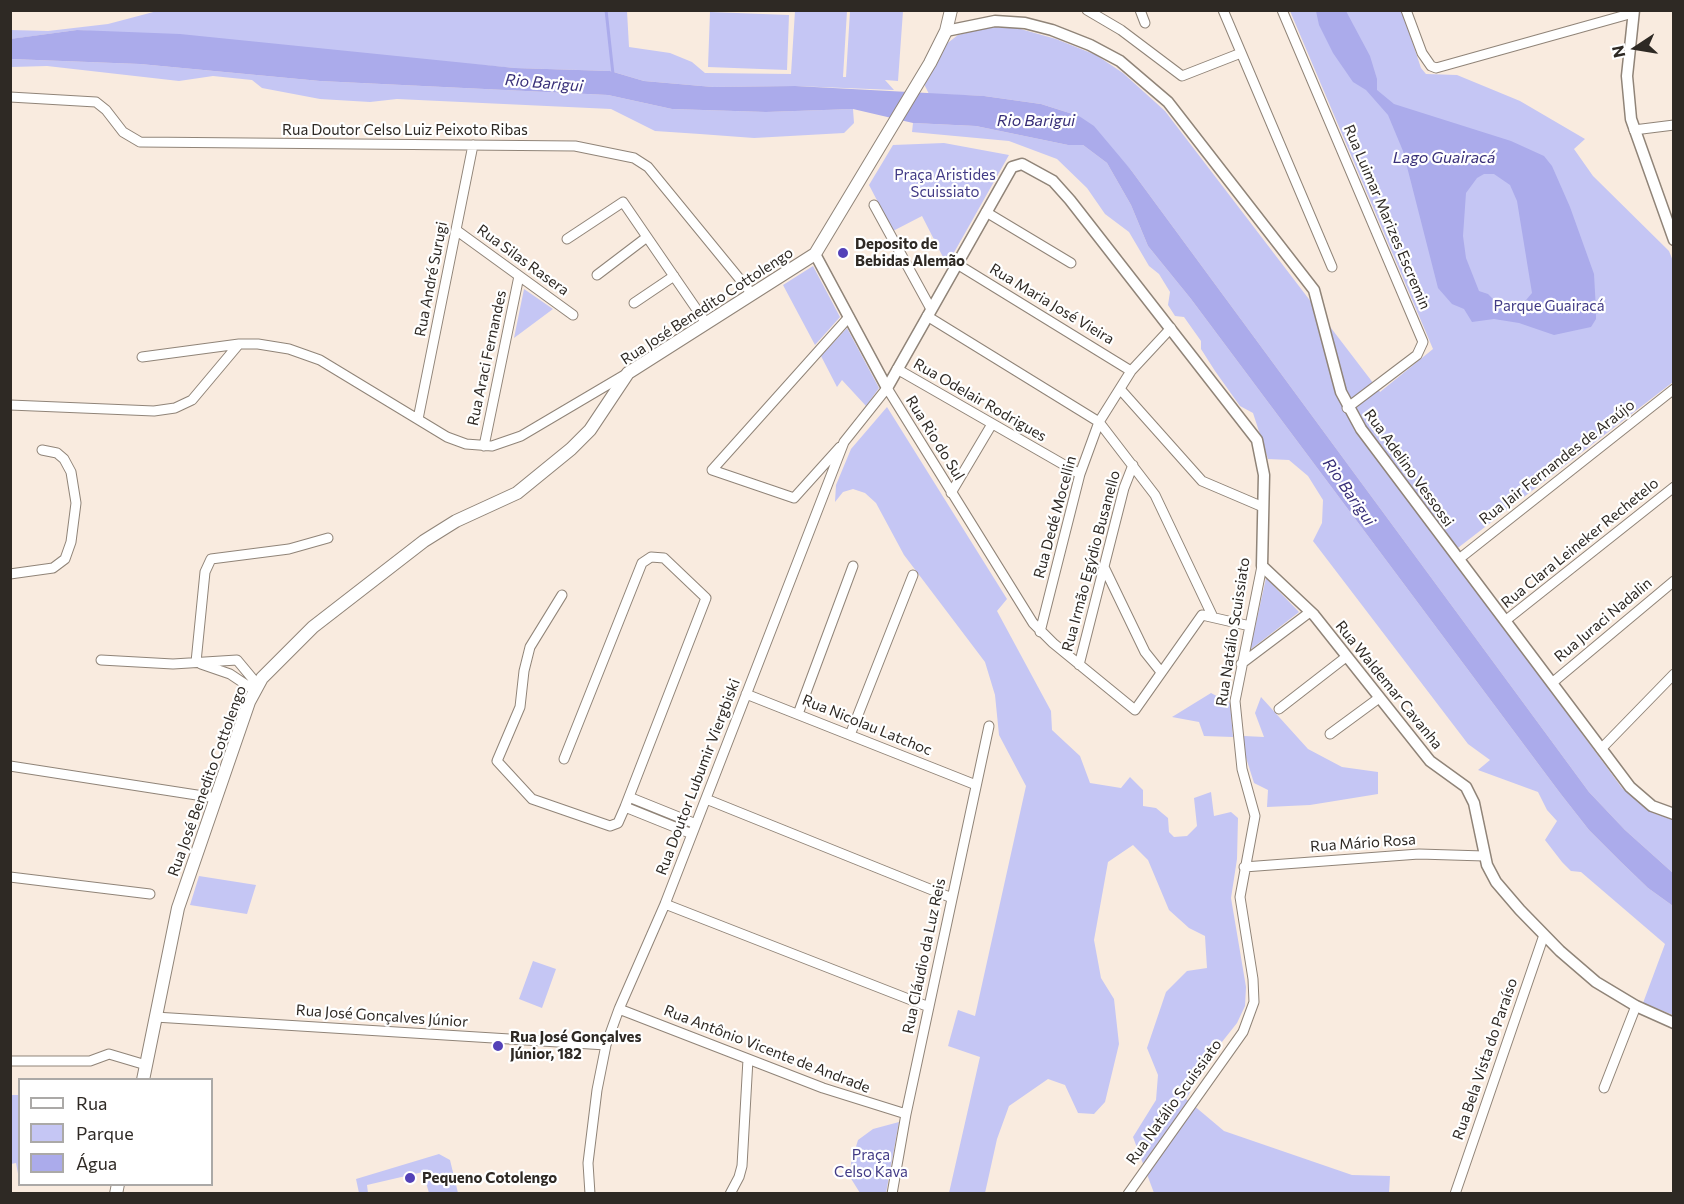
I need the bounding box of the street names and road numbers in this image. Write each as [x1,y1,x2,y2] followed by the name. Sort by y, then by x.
[282,121,528,139] street label: Rua Doutor Celso Luiz Peixoto Ribas
[1340,122,1434,312] street label: Rua Luimar Marizes Escremin
[411,220,451,338] street label: Rua André Surugi
[473,221,573,299] street label: Rua Silas Rasera
[617,243,797,369] street label: Rua José Benedito Cottolengo
[986,260,1118,348] street label: Rua Maria José Vieira
[464,289,510,427] street label: Rua Araci Fernandes
[910,355,1050,445] street label: Rua Odelair Rodrigues
[902,392,968,484] street label: Rua Rio do Sul
[1476,396,1638,528] street label: Rua Jair Fernandes de Araújo
[1360,406,1458,530] street label: Rua Adelino Vessossi
[1030,454,1080,580] street label: Rua Dedé Mocellin
[1058,468,1124,654] street label: Rua Irmão Egýdio Busanello
[1498,474,1662,612] street label: Rua Clara Leineker Rechetelo
[1212,556,1254,708] street label: Rua Natálio Scuissiato
[1551,574,1655,666] street label: Rua Juraci Nadalin
[1332,617,1446,753] street label: Rua Waldemar Cavanha
[652,676,744,878] street label: Rua Doutor Lubumir Viergbiski
[164,683,250,879] street label: Rua José Benedito Cottolengo
[799,691,935,759] street label: Rua Nicolau Latchoc
[1310,830,1416,856] street label: Rua Mário Rosa
[899,877,949,1035] street label: Rua Cláudio da Luz Reis
[1449,976,1521,1142] street label: Rua Bela Vista do Paraíso
[295,1001,469,1031] street label: Rua José Gonçalves Júnior
[661,1001,873,1097] street label: Rua Antônio Vicente de Andrade
[1123,1036,1225,1168] street label: Rua Natálio Scuissiato

